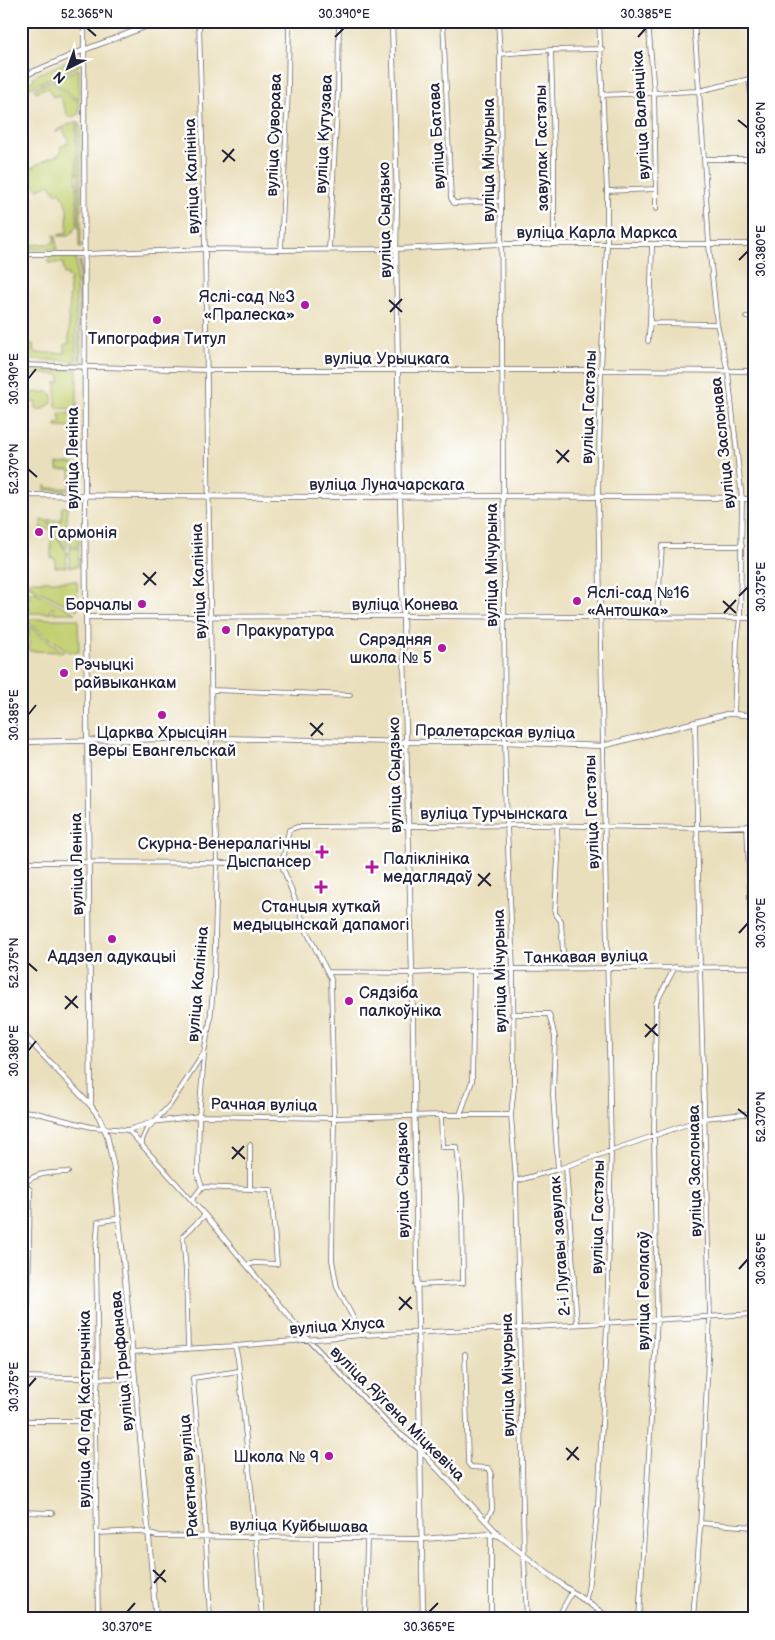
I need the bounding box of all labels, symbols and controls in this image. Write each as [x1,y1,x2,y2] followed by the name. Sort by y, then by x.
[61,7,113,22] text: 52.365°N
[318,7,370,22] text: 30.390°E
[620,7,672,22] text: 30.385°E
[42,42,92,92] north arrow
[629,49,654,180] street label: вуліца Валенціка
[50,67,69,87] text: N
[263,73,286,197] street label: вуліца Суворава
[312,73,337,194] street label: вуліца Кутузава
[425,82,450,190] street label: вуліца Батава
[532,85,553,211] street label: завулак Гастэлы
[480,97,499,222] street label: вуліца Мічурына
[754,102,769,154] text: 52.360°N
[181,117,204,234] street label: вуліца Калініна
[375,162,396,278] street label: вуліца Сыдзько
[517,224,678,243] street label: вуліца Карла Маркса
[754,225,769,277] text: 30.380°E
[199,288,295,325] place label: Яслі-сад №3 «Пралеска»
[299,299,311,311] marker: Яслі-сад №3 «Пралеска»
[151,314,163,326] marker: Типография Титул
[88,330,226,349] place label: Типография Титул
[324,350,450,369] street label: вуліца Урыцкага
[578,350,601,464] street label: вуліца Гастэлы
[7,353,22,405] text: 30.390°E
[707,375,740,510] street label: вуліца Заслонава
[64,406,83,509] street label: вуліца Леніна
[7,443,22,495] text: 52.370°N
[309,476,465,495] street label: вуліца Луначарскага
[483,502,502,627] street label: вуліца Мічурына
[188,522,211,639] street label: вуліца Калініна
[49,524,117,543] place label: Гармонія
[33,526,45,538] marker: Гармонія
[754,562,769,612] text: 30.375°E
[587,584,690,621] place label: Яслі-сад №16 «Антошка»
[571,595,583,607] marker: Яслі-сад №16 «Антошка»
[65,596,132,615] place label: Борчалы
[352,596,459,615] street label: вуліца Конева
[136,598,148,610] marker: Борчалы
[236,622,335,641] place label: Пракуратура
[220,624,232,636] marker: Пракуратура
[350,631,432,668] place label: Сярэдняя школа № 5
[436,642,448,654] marker: Сярэдняя школа № 5
[74,656,176,693] place label: Рэчыцкі райвыканкам
[58,667,70,679] marker: Рэчыцкі райвыканкам
[7,689,22,741] text: 30.385°E
[156,709,168,721] marker: Царква Хрысціян Веры Евангельскай
[385,717,406,833] street label: вуліца Сыдзько
[415,722,576,743] street label: Пралетарская вуліца
[88,724,236,761] place label: Царква Хрысціян Веры Евангельскай
[581,755,604,869] street label: вуліца Гастэлы
[420,805,568,824] street label: вуліца Турчынскага
[67,812,88,915] street label: вуліца Леніна
[138,835,311,872] place label: Скурна-Венералагічны Дыспансер
[315,845,329,859] marker: Скурна-Венералагічны Дыспансер
[383,850,473,887] place label: Паліклініка медаглядаў
[365,860,379,874] marker: Паліклініка медаглядаў
[314,880,328,894] marker: Станцыя хуткай медыцынскай дапамогі
[233,898,409,935] place label: Станцыя хуткай медыцынскай дапамогі
[754,898,769,948] text: 30.370°E
[490,908,511,1033] street label: вуліца Мічурына
[184,925,213,1043] street label: вуліца Калініна
[106,933,118,945] marker: Аддзел адукацыі
[7,938,22,988] text: 52.375°N
[524,947,649,968] street label: Танкавая вуліца
[47,948,176,967] place label: Аддзел адукацыі
[359,984,442,1021] place label: Сядзіба палкоўніка
[343,995,355,1007] marker: Сядзіба палкоўніка
[7,1025,22,1077] text: 30.380°E
[754,1091,769,1143] text: 52.370°N
[210,1095,318,1116] street label: Рачная вуліца
[685,1104,706,1237] street label: вуліца Заслонава
[393,1122,414,1238] street label: вуліца Сыдзько
[588,1160,609,1274] street label: вуліца Гастэлы
[546,1175,575,1317] street label: 2-і Лугавы завулак
[635,1231,654,1351] street label: вуліца Геолагаў
[754,1233,769,1285] text: 30.365°E
[107,1289,138,1432] street label: вуліца Трыфанава
[76,1310,95,1508] street label: вуліца 40 год Кастрычніка
[498,1312,519,1437] street label: вуліца Мічурына
[289,1314,386,1339] street label: вуліца Хлуса
[326,1343,469,1486] street label: вуліца Яўгена Міцкевіча
[7,1362,22,1412] text: 30.375°E
[176,1413,203,1538] street label: Ракетная вуліца
[233,1448,319,1467] place label: Школа № 9
[323,1450,335,1462] marker: Школа № 9
[229,1516,369,1537] street label: вуліца Куйбышава
[102,1620,152,1635] text: 30.370°E
[403,1620,455,1635] text: 30.365°E

